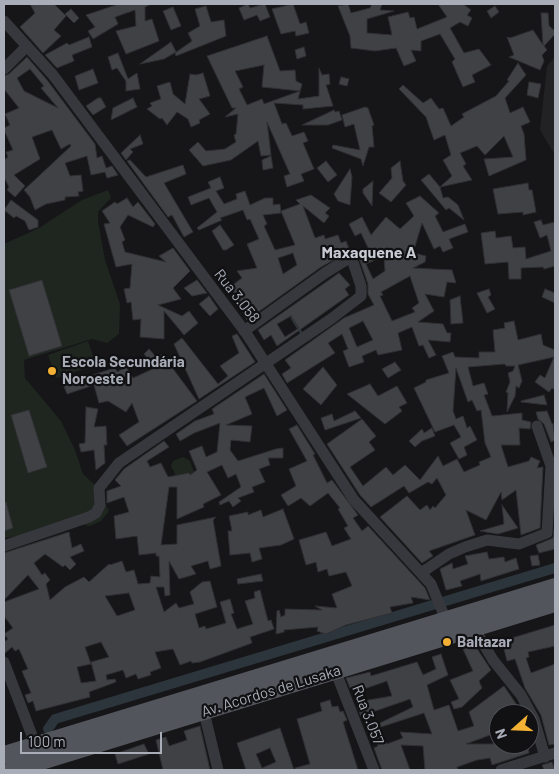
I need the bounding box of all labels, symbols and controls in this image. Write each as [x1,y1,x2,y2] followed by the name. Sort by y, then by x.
[322,243,416,263] district label: Maxaquene A
[210,266,264,326] street label: Rua 3.058
[62,353,185,388] place label: Escola Secundária Noroeste I
[46,365,58,377] marker: Escola Secundária Noroeste I
[457,633,512,651] place label: Baltazar
[441,636,453,648] marker: Baltazar
[199,661,343,721] street label: Av. Acordos de Lusaka
[348,683,388,747] street label: Rua 3.057
[489,704,539,754] north arrow
[22,722,165,754] scale bar
[491,727,510,741] text: N
[28,732,66,750] text: 100 m

